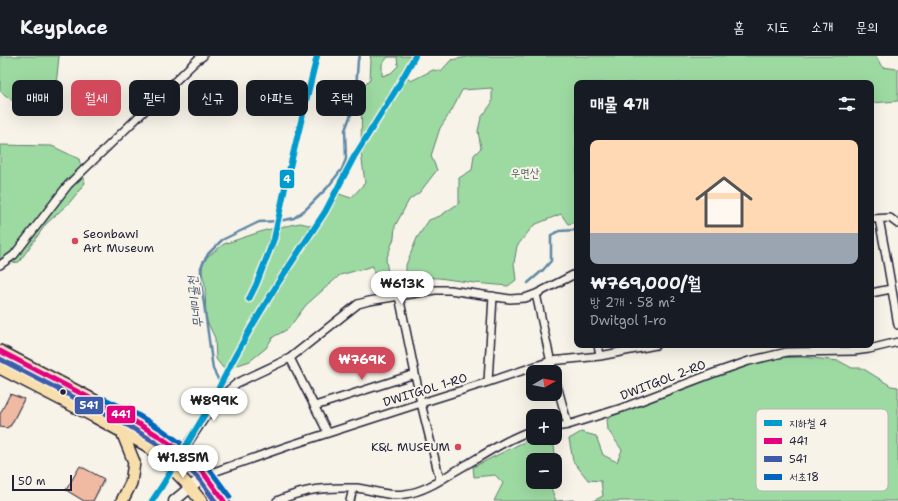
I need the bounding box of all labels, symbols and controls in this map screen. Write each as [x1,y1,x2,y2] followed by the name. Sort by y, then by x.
[20,15,108,40] text: Keyplace
[733,18,744,36] text: 홈
[766,18,789,36] text: 지도
[811,18,833,36] text: 소개
[855,18,878,36] text: 문의
[12,80,63,116] chip: 매매
[71,80,121,116] chip: 월세
[129,80,180,116] chip: 필터
[188,80,238,116] chip: 신규
[246,80,308,116] chip: 아파트
[316,80,366,116] chip: 주택
[590,93,649,115] text: 매물 4개
[836,93,858,115] icon: filters
[511,165,540,181] park label: 우면산
[688,166,760,238] icon: home
[279,169,295,189] line badge: 4
[283,172,291,187] text: 4
[83,226,154,256] place label: Seonbawi Art Museum
[70,236,80,246] marker: Seonbawi Art Museum
[374,271,430,305] pin: ₩613K
[590,272,701,294] text: ₩769,000/월
[183,273,207,329] water label: 무네미골천
[380,275,424,292] text: ₩613K
[590,294,675,311] text: 방 2개 · 58 m²
[590,312,666,329] text: Dwitgol 1-ro
[334,347,390,381] pin: ₩769K
[338,351,386,368] text: ₩769K
[618,356,708,404] street label: DWITGOL 2-RO
[526,365,562,401] north arrow
[526,365,562,489] map controls
[381,370,469,410] street label: DWITGOL 1-RO
[58,387,68,397] unlabelled marker
[186,388,242,422] pin: ₩899K
[190,392,238,409] text: ₩899K
[74,396,104,415] line badge: 541
[80,398,98,413] text: 541
[106,405,136,424] line badge: 441
[111,407,131,422] text: 441
[526,409,562,445] button: +
[756,409,888,491] legend
[789,416,827,431] text: 지하철 4
[789,434,808,449] text: 441
[371,439,450,455] place label: K&L MUSEUM
[453,442,463,452] marker: K&L MUSEUM
[150,445,216,479] pin: ₩1.85M
[157,449,209,466] text: ₩1.85M
[789,452,807,467] text: 541
[526,453,562,489] button: −
[789,470,819,485] text: 서초18
[12,473,72,492] scale bar
[18,474,46,489] text: 50 m

